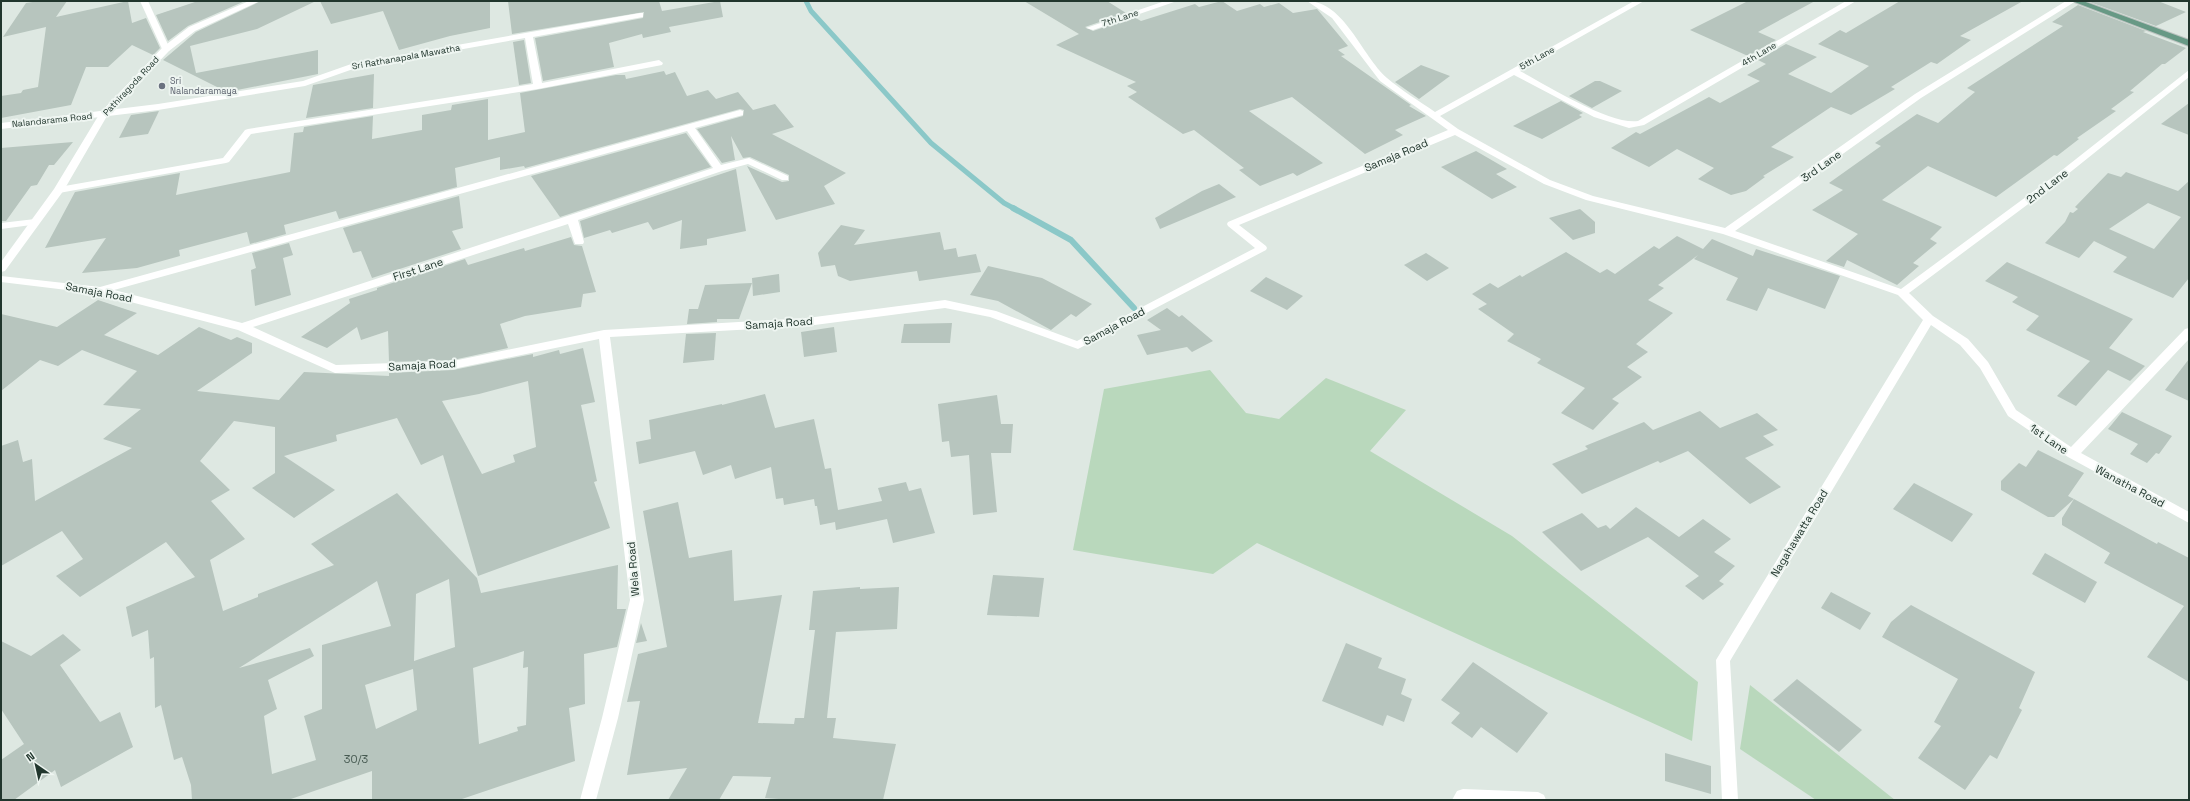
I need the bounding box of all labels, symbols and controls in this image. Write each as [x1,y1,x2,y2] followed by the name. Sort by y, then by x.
[1100,6,1140,30] street label: 7th Lane
[1739,39,1779,69] street label: 4th Lane
[351,42,461,72] street label: Sri Rathanapala Mawatha
[1517,43,1557,73] street label: 5th Lane
[100,54,162,118] street label: Pathiragoda Road
[170,75,237,97] place label: Sri Nalandaramaya
[157,81,167,91] marker: Sri Nalandaramaya
[11,110,93,130] street label: Nalandarama Road
[1362,135,1430,175] street label: Samaja Road
[1798,147,1844,185] street label: 3rd Lane
[2023,166,2071,206] street label: 2nd Lane
[391,254,445,284] street label: First Lane
[64,279,134,305] street label: Samaja Road
[1081,304,1147,348] street label: Samaja Road
[745,314,813,332] street label: Samaja Road
[388,356,456,374] street label: Samaja Road
[2027,421,2071,457] street label: 1st Lane
[2093,462,2167,510] street label: Wanatha Road
[1767,487,1831,579] street label: Nagahawatta Road
[624,541,642,597] street label: Wela Road
[16,745,56,785] north arrow
[23,749,37,765] text: N
[344,752,369,766] house number: 30/3

